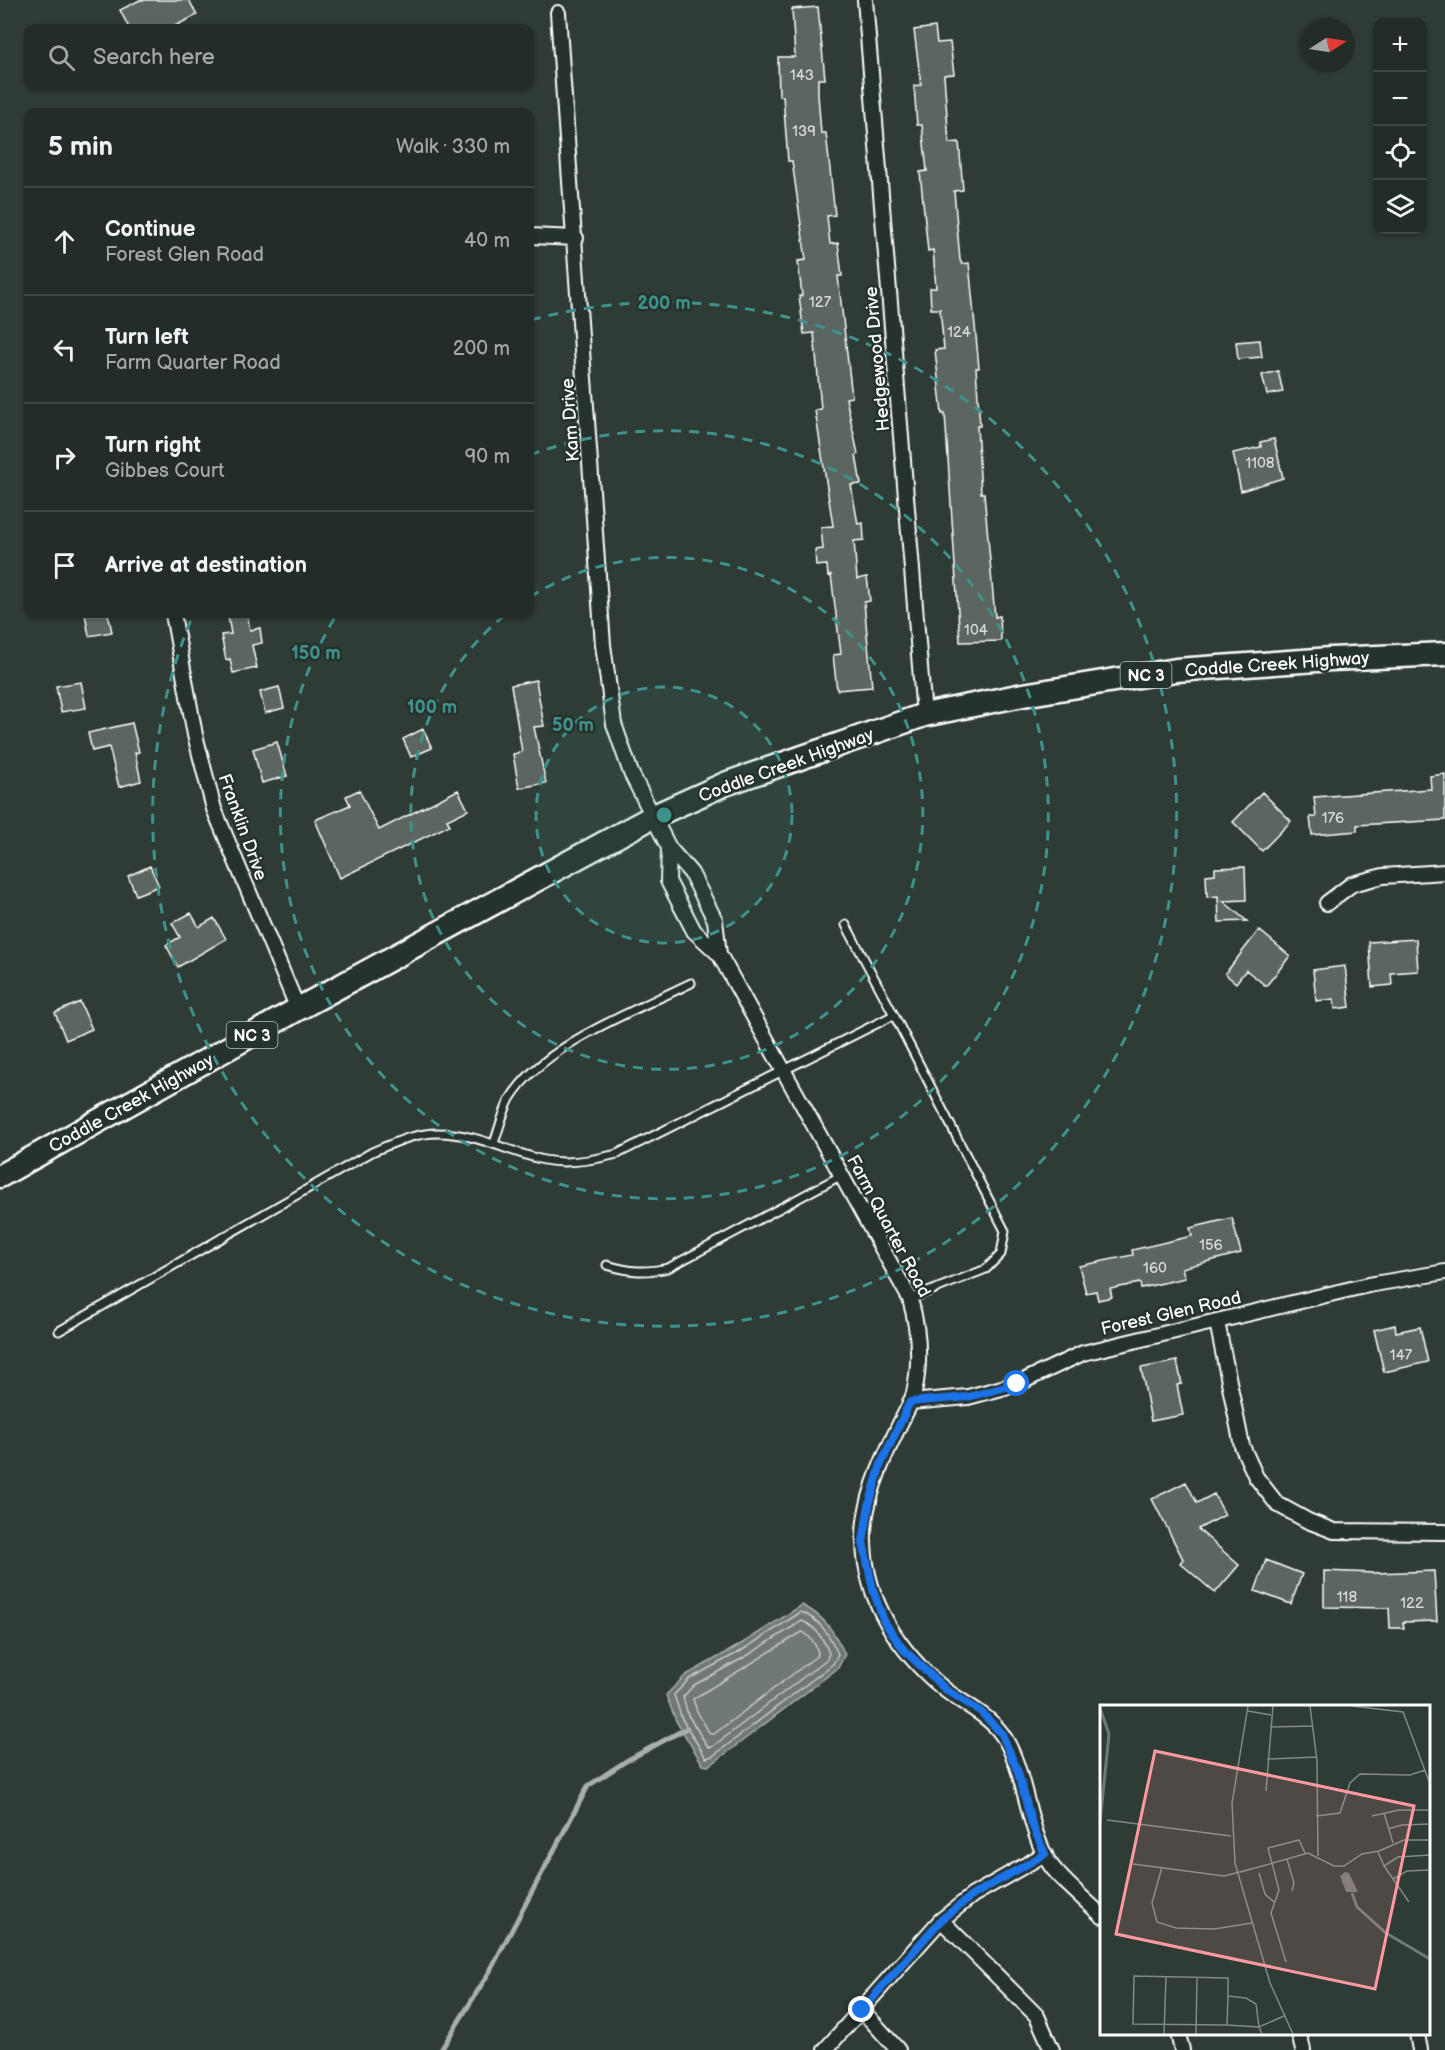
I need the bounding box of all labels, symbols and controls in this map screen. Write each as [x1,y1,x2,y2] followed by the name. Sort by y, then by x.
[1301,18,1355,72] north arrow
[1373,18,1427,234] map controls
[1373,18,1427,72] button: +
[24,24,534,90] search box
[45,41,78,74] icon: search
[93,44,215,71] text: Search here
[790,66,814,85] house number: 143
[1373,72,1427,126] button: −
[792,122,816,141] house number: 139
[1373,126,1427,180] button: locate
[48,132,113,163] text: 5 min
[396,135,510,159] text: Walk · 330 m
[1373,180,1427,234] button: layers
[105,216,195,243] text: Continue
[48,225,81,258] icon: ahead
[464,229,510,253] text: 40 m
[105,243,264,267] text: Forest Glen Road
[861,285,894,432] street label: Hedgewood Drive
[637,293,691,314] text: 200 m
[809,293,832,312] house number: 127
[947,323,971,342] house number: 124
[105,324,189,351] text: Turn left
[48,333,81,366] icon: left
[453,337,510,361] text: 200 m
[105,351,281,375] text: Farm Quarter Road
[557,377,584,462] street label: Kam Drive
[105,432,201,459] text: Turn right
[48,441,81,474] icon: right
[465,445,510,469] text: 90 m
[1245,454,1275,473] house number: 1108
[105,459,224,483] text: Gibbes Court
[48,549,81,582] icon: arrive
[105,552,307,579] text: Arrive at destination
[964,621,988,640] house number: 104
[291,643,341,664] text: 150 m
[1184,648,1371,681] street label: Coddle Creek Highway
[1120,662,1172,688] road number: NC 3
[407,697,457,718] text: 100 m
[552,715,594,736] text: 50 m
[696,724,877,807] street label: Coddle Creek Highway
[214,771,272,883] street label: Franklin Drive
[654,805,674,825] centre of rings
[1322,809,1344,828] house number: 176
[226,1022,278,1048] road number: NC 3
[45,1049,218,1157] street label: Coddle Creek Highway
[842,1152,935,1301] street label: Farm Quarter Road
[1199,1236,1223,1255] house number: 156
[1143,1259,1167,1278] house number: 160
[1099,1287,1243,1340] street label: Forest Glen Road
[1390,1346,1413,1365] house number: 147
[1003,1370,1029,1396] route start
[1337,1588,1357,1607] house number: 118
[1400,1594,1424,1613] house number: 122
[1100,1705,1430,2035] inset map
[848,1996,874,2022] route end

